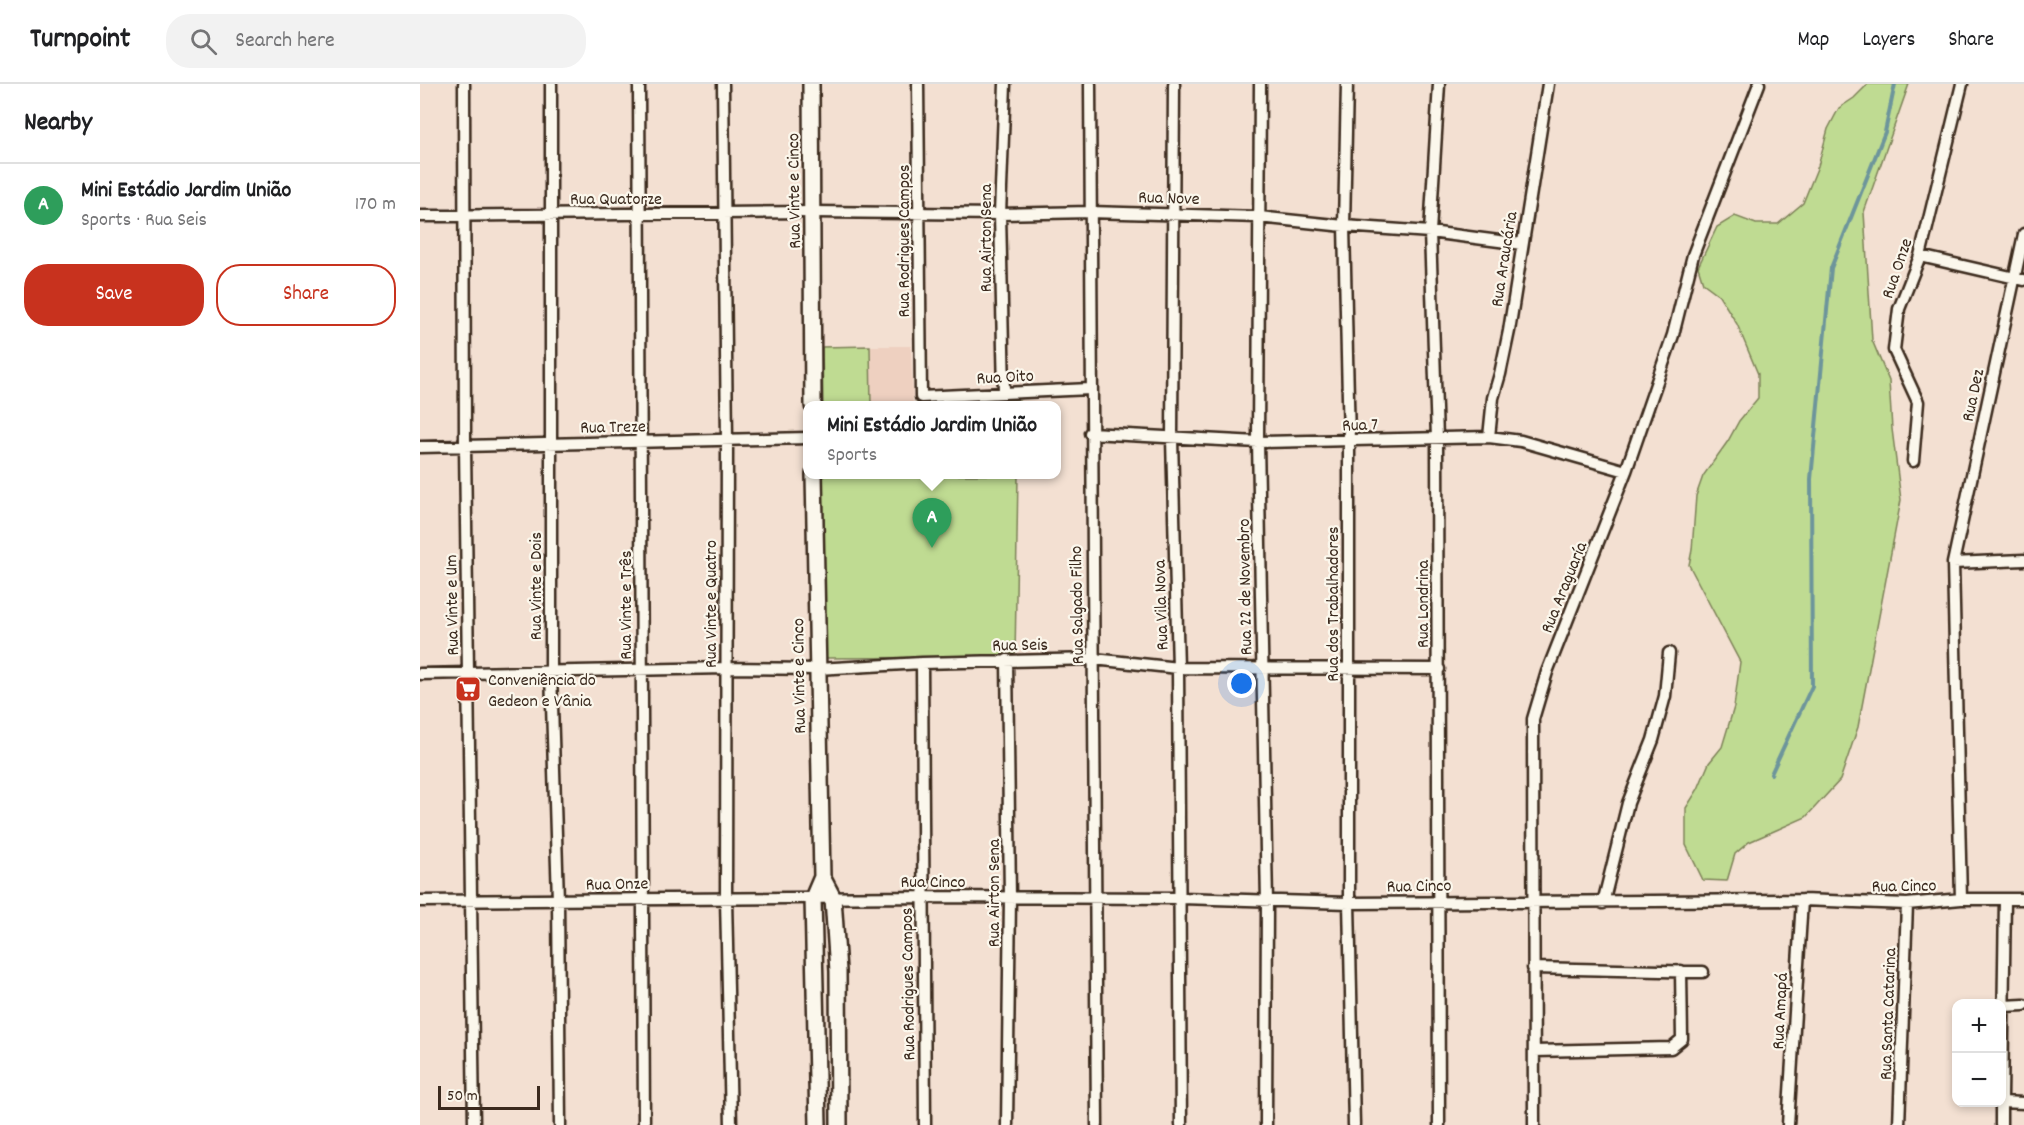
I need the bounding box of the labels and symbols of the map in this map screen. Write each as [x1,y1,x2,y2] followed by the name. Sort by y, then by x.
[782,133,809,249] street label: Rua Vinte e Cinco
[893,164,918,318] street label: Rua Rodrigues Campos
[975,183,1000,292] street label: Rua Airton Sena
[1138,186,1200,213] street label: Rua Nove
[570,188,662,213] street label: Rua Quatorze
[1486,209,1525,309] street label: Rua Araucária
[1876,235,1920,302] street label: Rua Onze
[976,365,1034,392] street label: Rua Oito
[1957,367,1992,424] street label: Rua Dez
[1342,413,1379,440] street label: Rua 7
[580,415,646,442] street label: Rua Treze
[912,498,952,548] pin: A
[1233,518,1260,655] street label: Rua 22 de Novembro
[1322,526,1347,682] street label: Rua dos Trabalhadores
[525,532,550,640] street label: Rua Vinte e Dois
[1536,538,1595,637] street label: Rua Araguaría
[700,540,725,668] street label: Rua Vinte e Quatro
[1065,545,1092,664] street label: Rua Salgado Filho
[615,550,640,660] street label: Rua Vinte e Três
[440,554,467,656] street label: Rua Vinte e Um
[1148,559,1177,651] street label: Rua Vila Nova
[1412,559,1437,648] street label: Rua Londrina
[787,618,814,734] street label: Rua Vinte e Cinco
[992,634,1048,659] street label: Rua Seis
[488,669,596,715] place label: Conveniência do Gedeon e Vânia
[1227,669,1256,698] your location
[453,674,483,704] supermarket icon: Conveniência do Gedeon e Vânia
[983,838,1008,947] street label: Rua Airton Sena
[901,871,965,896] street label: Rua Cinco
[586,872,649,899] street label: Rua Onze
[1386,874,1452,901] street label: Rua Cinco
[1871,874,1937,901] street label: Rua Cinco
[896,907,923,1061] street label: Rua Rodrigues Campos
[1875,947,1904,1081] street label: Rua Santa Catarina
[1767,972,1796,1050] street label: Rua Amapá
[438,1083,540,1110] scale bar

